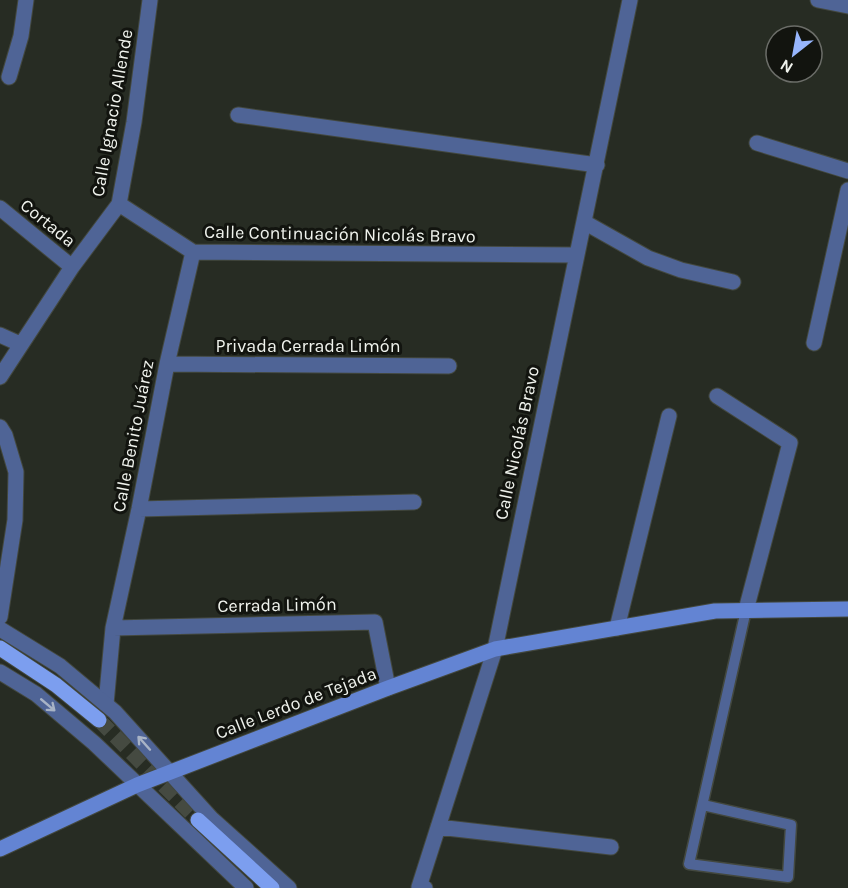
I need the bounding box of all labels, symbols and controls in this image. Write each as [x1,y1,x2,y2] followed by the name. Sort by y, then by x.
[764,24,824,84] north arrow
[86,28,138,198] street label: Calle Ignacio Allende
[777,55,796,78] text: N
[16,194,80,252] street label: Cortada
[204,221,476,247] street label: Calle Continuación Nicolás Bravo
[215,335,401,357] street label: Privada Cerrada Limón
[107,358,159,514] street label: Calle Benito Juárez
[490,364,544,522] street label: Calle Nicolás Bravo
[217,593,337,617] street label: Cerrada Limón
[212,662,380,744] street label: Calle Lerdo de Tejada
[40,698,55,712] one-way arrow
[137,736,151,751] one-way arrow

